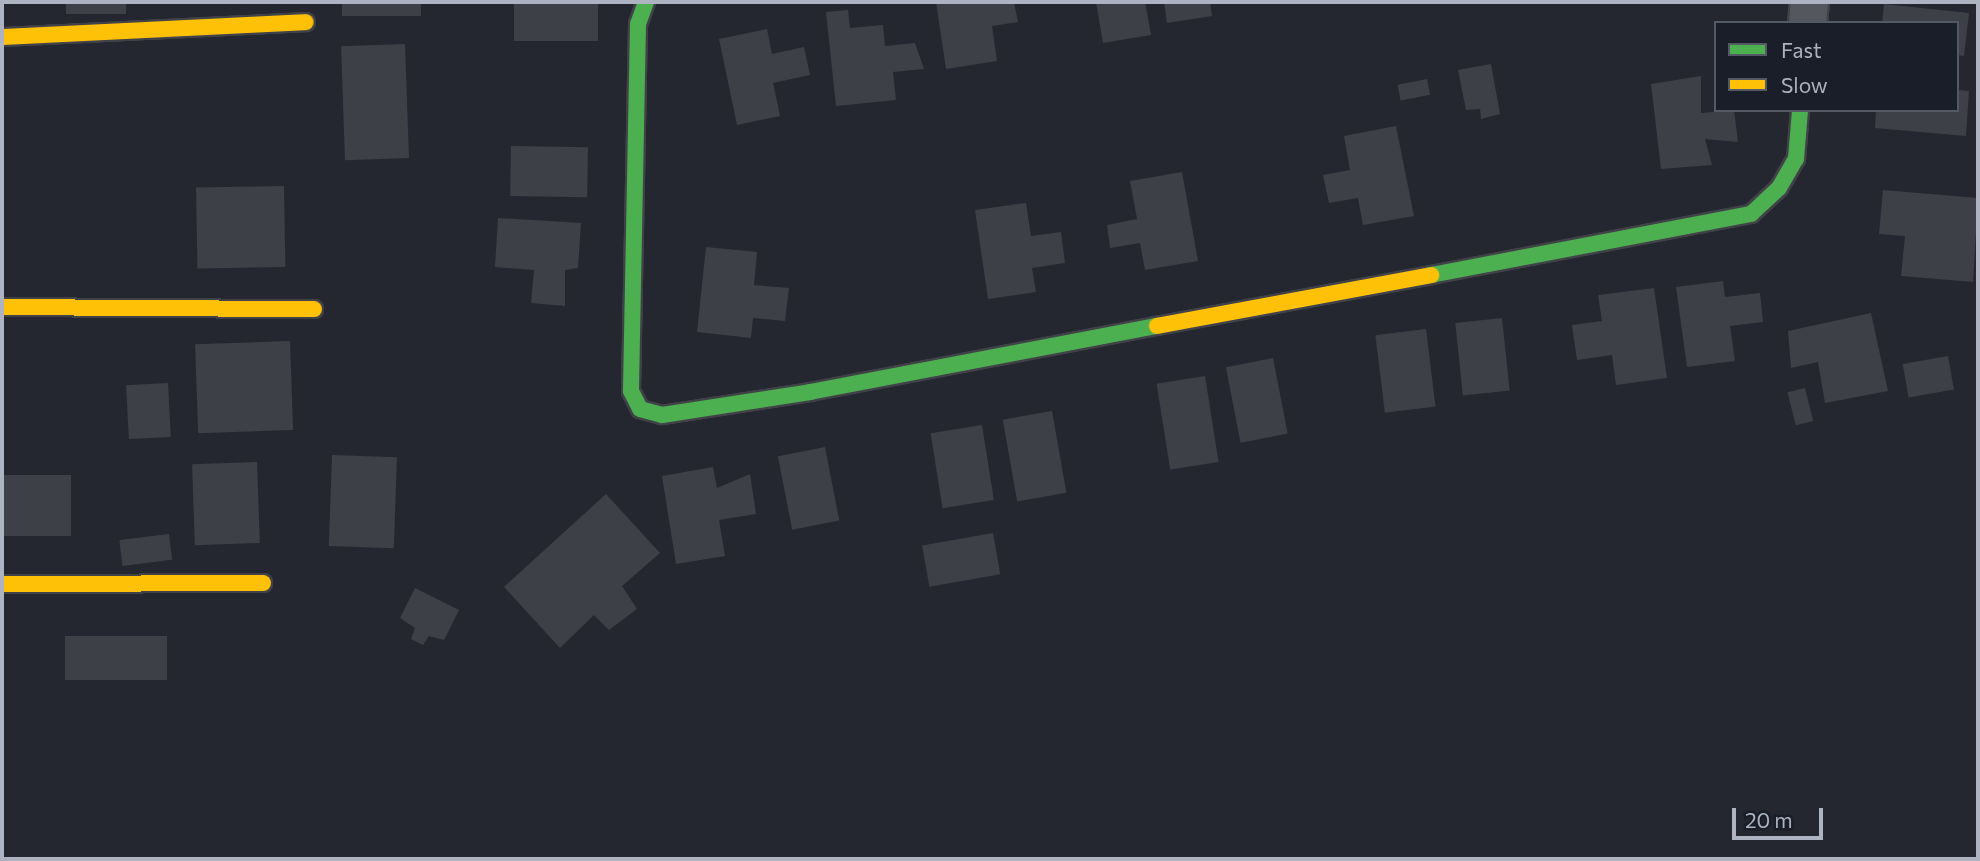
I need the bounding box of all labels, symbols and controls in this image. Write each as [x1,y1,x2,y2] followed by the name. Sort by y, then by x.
[1714,21,1959,112] legend
[1781,37,1822,62] text: Fast
[1781,72,1828,97] text: Slow
[1735,794,1826,838] scale bar
[1745,807,1793,832] text: 20 m

